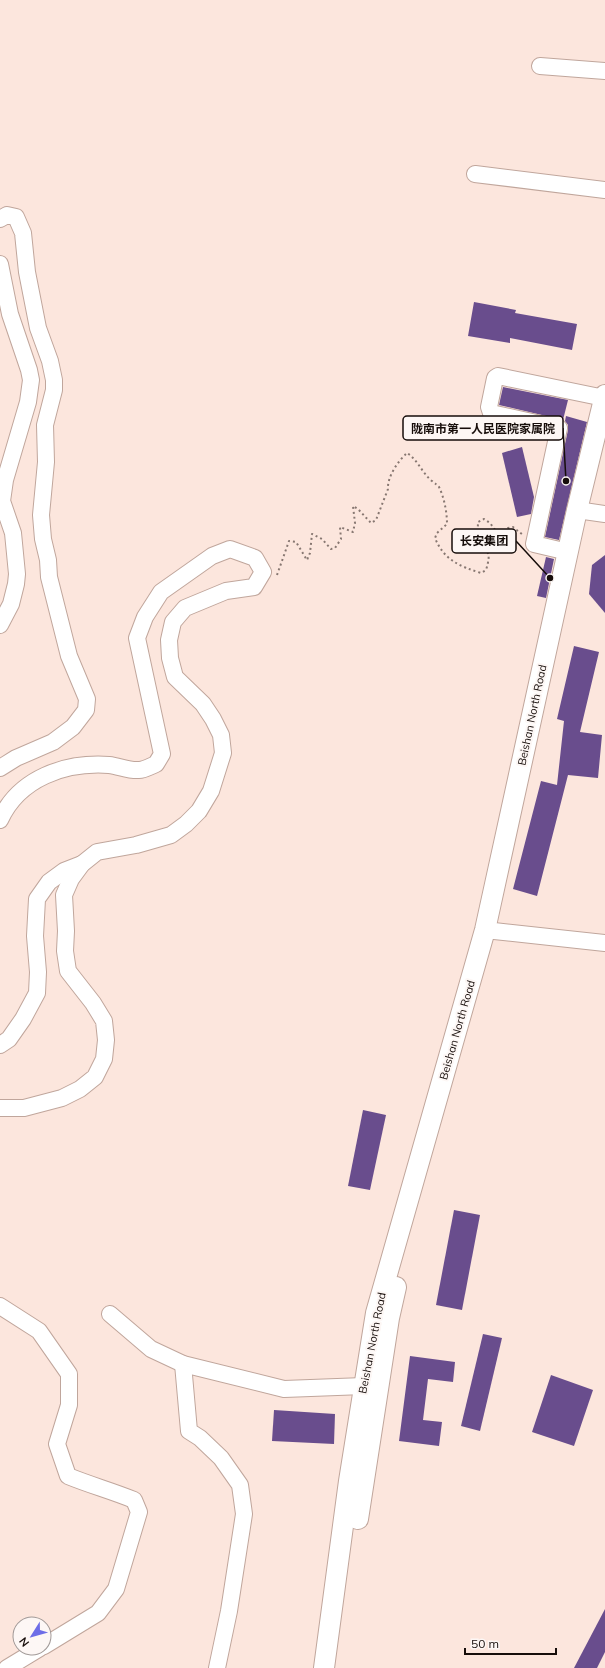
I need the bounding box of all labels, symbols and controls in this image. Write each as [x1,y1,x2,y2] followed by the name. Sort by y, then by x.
[403,416,563,440] callout: 陇南市第一人民医院家属院
[411,421,555,436] text: 陇南市第一人民医院家属院
[452,529,516,553] callout: 长安集团
[460,533,508,548] text: 长安集团
[514,663,550,767] street label: Beishan North Road
[436,979,478,1081] street label: Beishan North Road
[355,1291,389,1395] street label: Beishan North Road
[12,1616,52,1656] north arrow
[465,1630,556,1656] scale bar
[16,1634,32,1650] text: N
[471,1636,499,1651] text: 50 m

